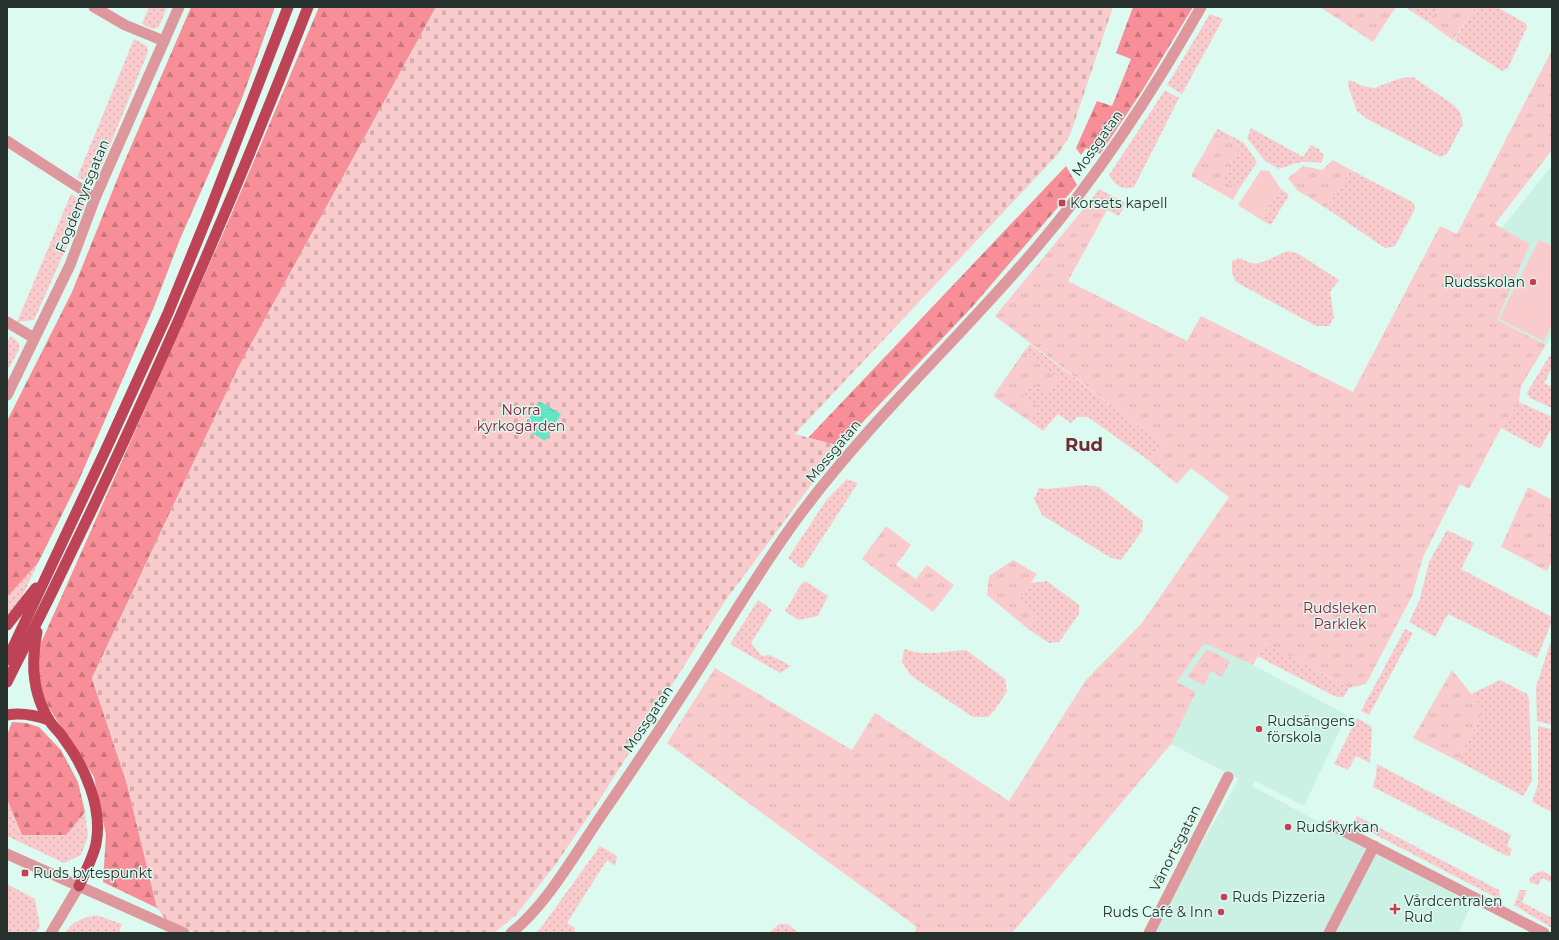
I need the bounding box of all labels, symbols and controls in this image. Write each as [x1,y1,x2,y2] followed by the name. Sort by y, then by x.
[1068,106,1126,180] street label: Mossgatan
[51,137,113,255] street label: Fogdemyrsgatan
[1070,194,1167,212] place label: Korsets kapell
[1057,198,1067,208] marker: Korsets kapell
[1444,273,1525,291] place label: Rudsskolan
[1528,277,1538,287] marker: Rudsskolan
[477,401,565,435] park label: Norra kyrkogården
[801,416,865,486] street label: Mossgatan
[1065,434,1103,456] district label: Rud
[1303,599,1377,633] park label: Rudsleken Parklek
[619,682,677,756] street label: Mossgatan
[1267,712,1355,746] place label: Rudsängens förskola
[1254,724,1264,734] marker: Rudsängens förskola
[1145,802,1205,894] street label: Vänortsgatan
[1296,818,1379,836] place label: Rudskyrkan
[1283,822,1293,832] marker: Rudskyrkan
[33,864,153,882] place label: Ruds bytespunkt
[20,868,30,878] marker: Ruds bytespunkt
[1232,888,1326,906] place label: Ruds Pizzeria
[1219,892,1229,902] marker: Ruds Pizzeria
[1404,892,1503,926] place label: Vårdcentralen Rud
[1102,903,1213,921] place label: Ruds Café & Inn
[1389,903,1401,915] marker: Vårdcentralen Rud
[1216,907,1226,917] marker: Ruds Café & Inn

